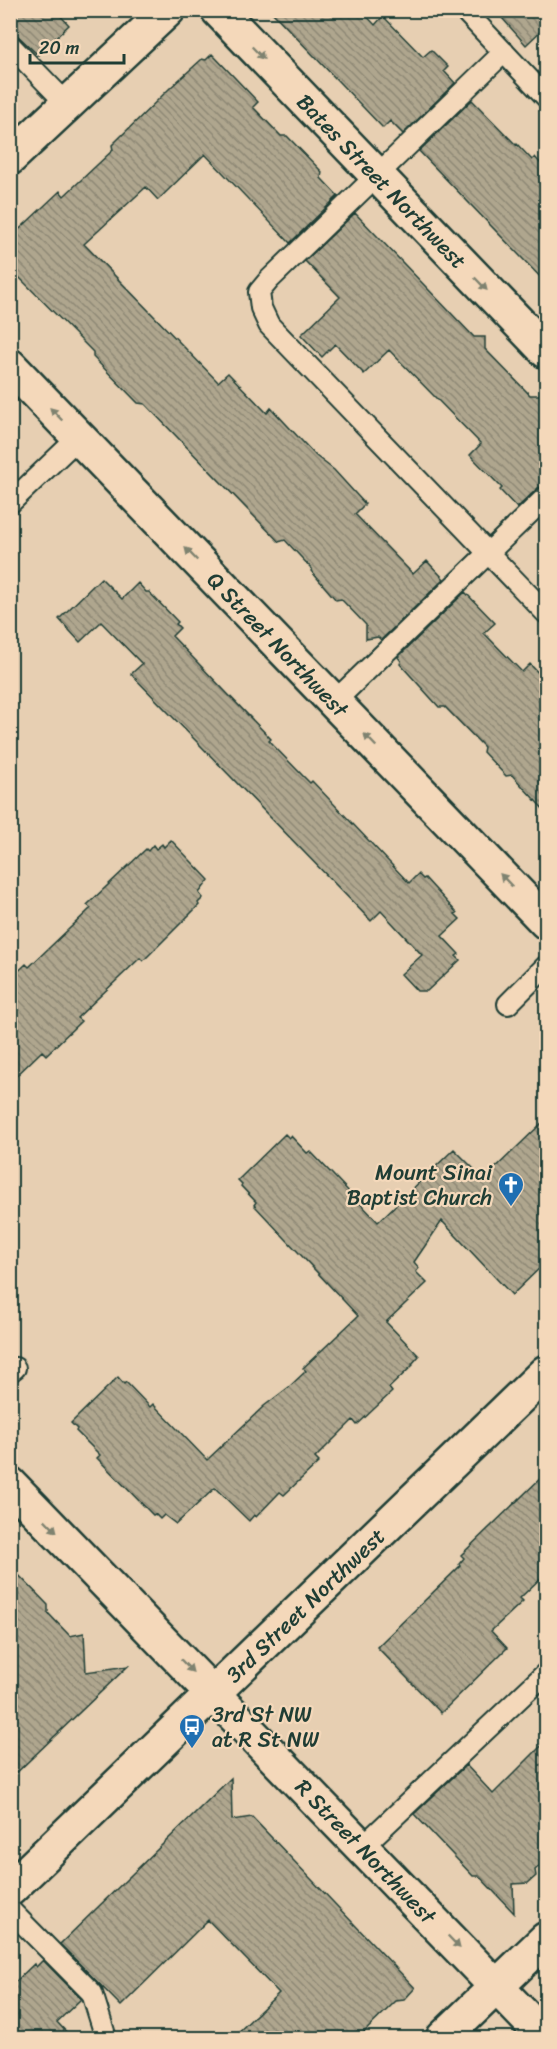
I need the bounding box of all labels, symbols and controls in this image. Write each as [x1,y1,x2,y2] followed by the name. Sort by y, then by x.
[30,27,124,65] scale bar
[39,32,79,64] text: 20 m
[251,45,265,59] one-way arrow
[287,84,477,279] street label: Bates Street Northwest
[474,276,488,291] one-way arrow
[49,406,63,421] one-way arrow
[185,548,199,562] one-way arrow
[197,562,359,728] street label: Q Street Northwest
[364,733,378,747] one-way arrow
[499,873,513,888] one-way arrow
[347,1153,493,1217] place label: Mount Sinai Baptist Church
[496,1170,526,1208] church icon: Mount Sinai Baptist Church
[44,1518,58,1532] one-way arrow
[216,1518,395,1693] street label: 3rd Street Northwest
[180,1658,194,1673] one-way arrow
[212,1695,320,1759] place label: 3rd St NW at R St NW
[177,1712,207,1750] bus stop icon: 3rd St NW at R St NW
[285,1769,447,1934] street label: R Street Northwest
[447,1934,461,1948] one-way arrow

